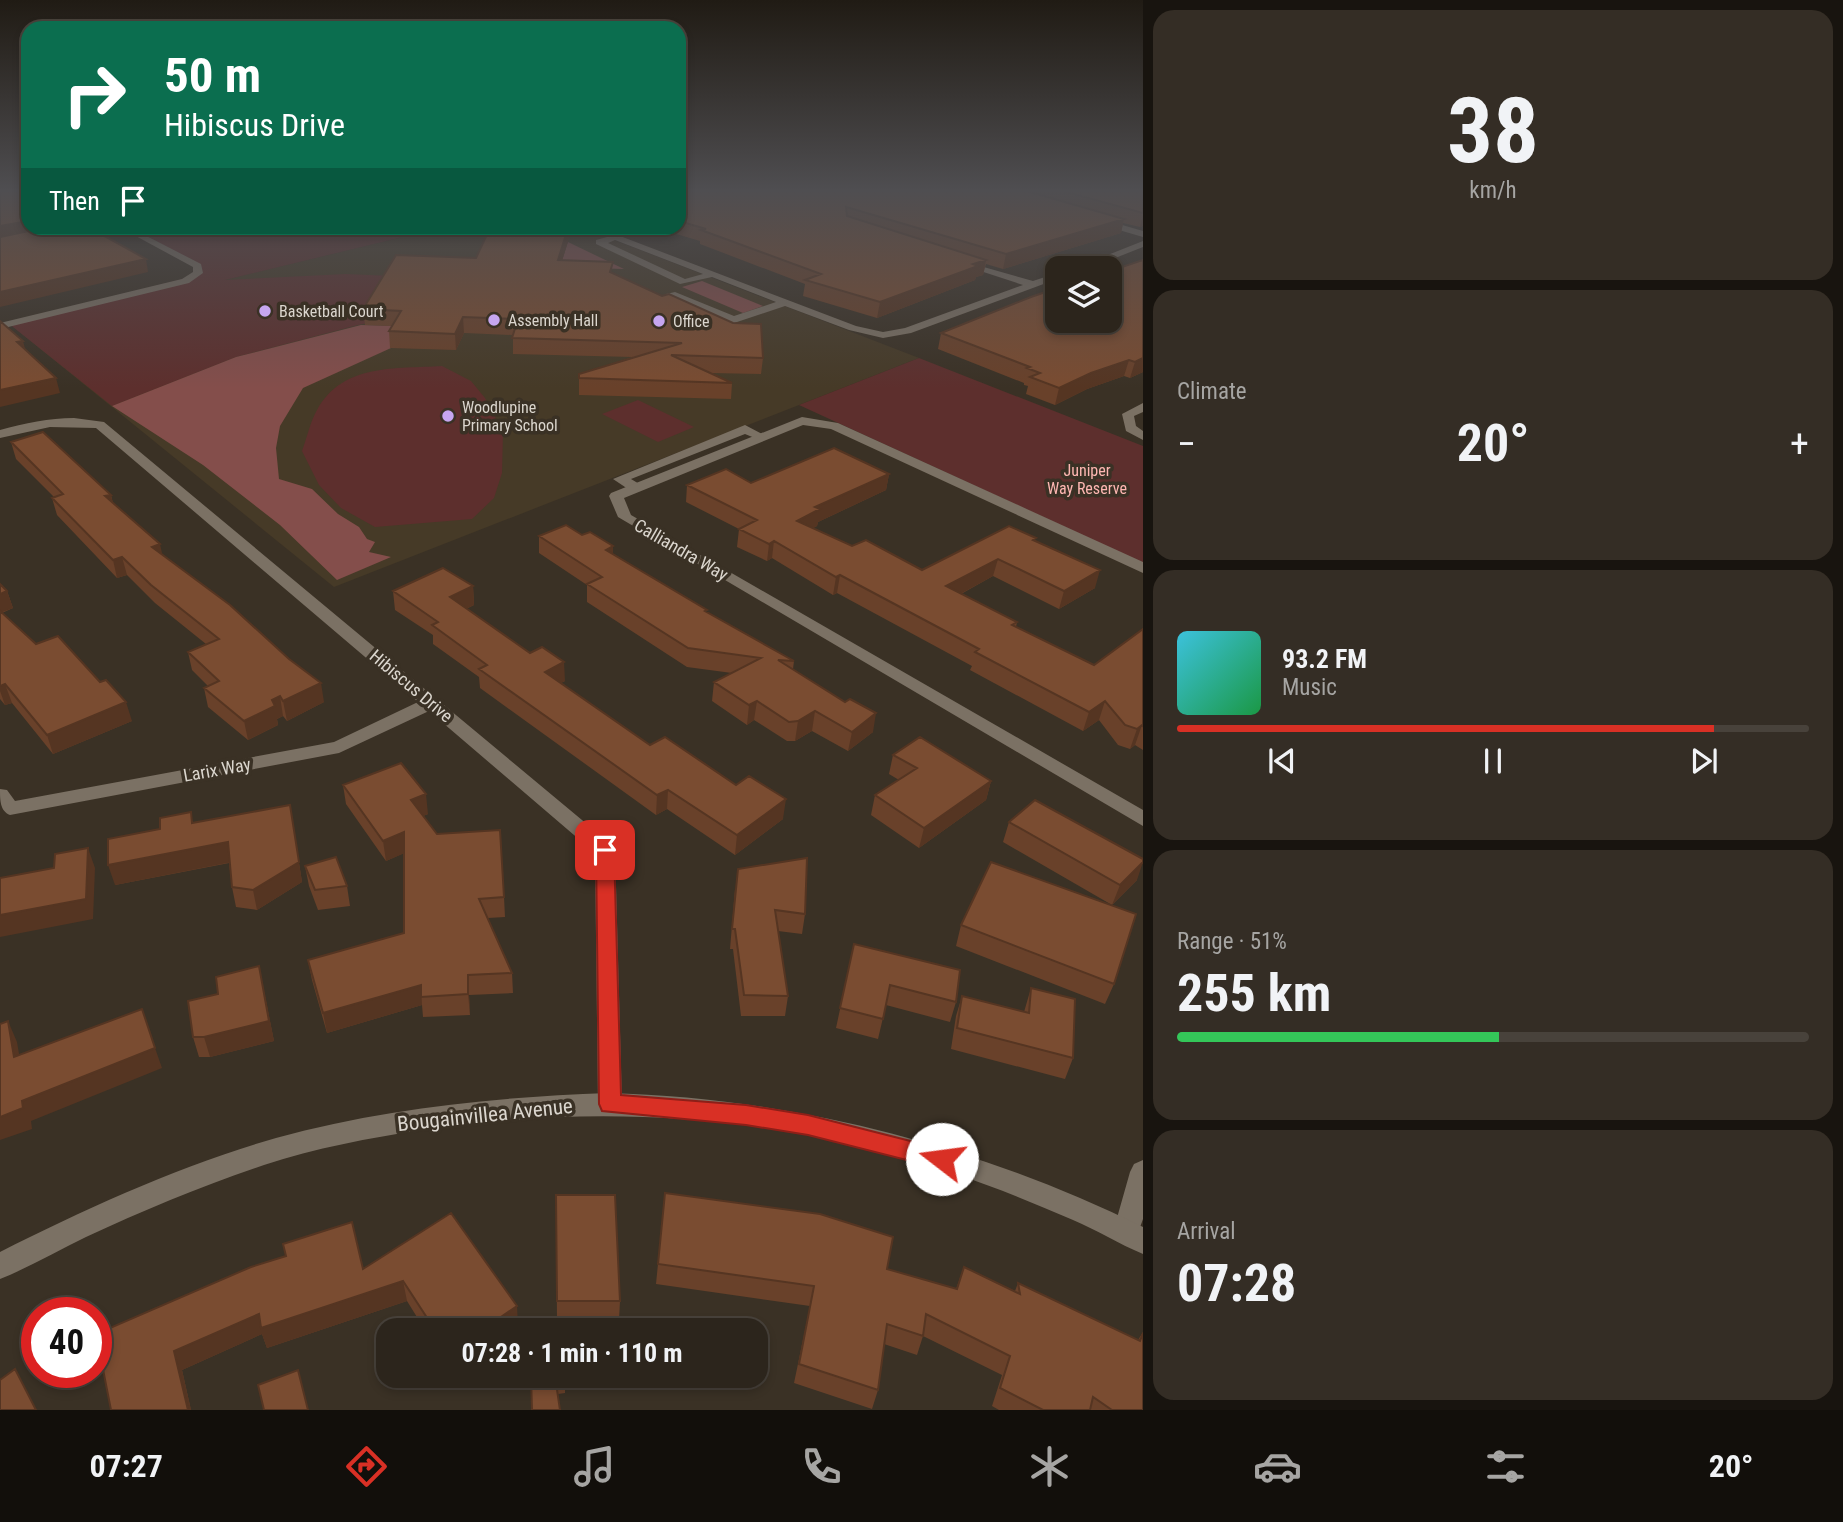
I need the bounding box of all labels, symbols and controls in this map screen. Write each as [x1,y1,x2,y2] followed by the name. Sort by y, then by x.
[164,47,261,104] text: 50 m
[49,49,140,140] icon: right
[1447,78,1539,184] text: 38
[164,106,345,144] text: Hibiscus Drive
[1469,177,1517,204] text: km/h
[114,182,152,220] icon: arrive
[49,186,100,216] text: Then
[1045,256,1122,333] map controls
[1045,256,1122,333] button: layers
[279,302,384,321] place label: Basketball Court
[257,303,273,319] marker: Basketball Court
[508,311,598,330] place label: Assembly Hall
[486,312,502,328] marker: Assembly Hall
[673,312,709,331] place label: Office
[651,313,667,329] marker: Office
[1177,378,1247,405] text: Climate
[462,398,558,435] place label: Woodlupine Primary School
[440,408,456,424] marker: Woodlupine Primary School
[1457,413,1529,474] text: 20°
[1177,422,1196,466] text: −
[1790,422,1809,466] text: +
[1047,461,1127,498] park label: Juniper Way Reserve
[631,514,732,585] street label: Calliandra Way
[1282,644,1367,674] text: 93.2 FM
[366,645,457,726] street label: Hibiscus Drive
[1282,674,1337,701] text: Music
[1263,742,1301,780] icon: previous
[1474,742,1512,780] icon: pause
[1685,742,1723,780] icon: next
[181,753,253,786] street label: Larix Way
[575,820,635,880] pin
[586,831,624,869] icon: arrive
[1177,928,1287,955] text: Range · 51%
[1177,963,1331,1024] text: 255 km
[396,1094,574,1136] street label: Bougainvillea Avenue
[905,1122,979,1196] position arrow
[1177,1218,1236,1245] text: Arrival
[1177,1253,1296,1314] text: 07:28
[21,1297,112,1388] speed limit sign: 40
[462,1338,682,1368] text: 07:28 · 1 min · 110 m
[342,1442,391,1491] icon: directions
[570,1442,619,1491] icon: music
[797,1442,846,1491] icon: phone
[1025,1442,1074,1491] icon: climate
[1253,1442,1302,1491] icon: car
[1481,1442,1530,1491] icon: filters
[89,1447,163,1485] text: 07:27
[1709,1447,1754,1485] text: 20°

